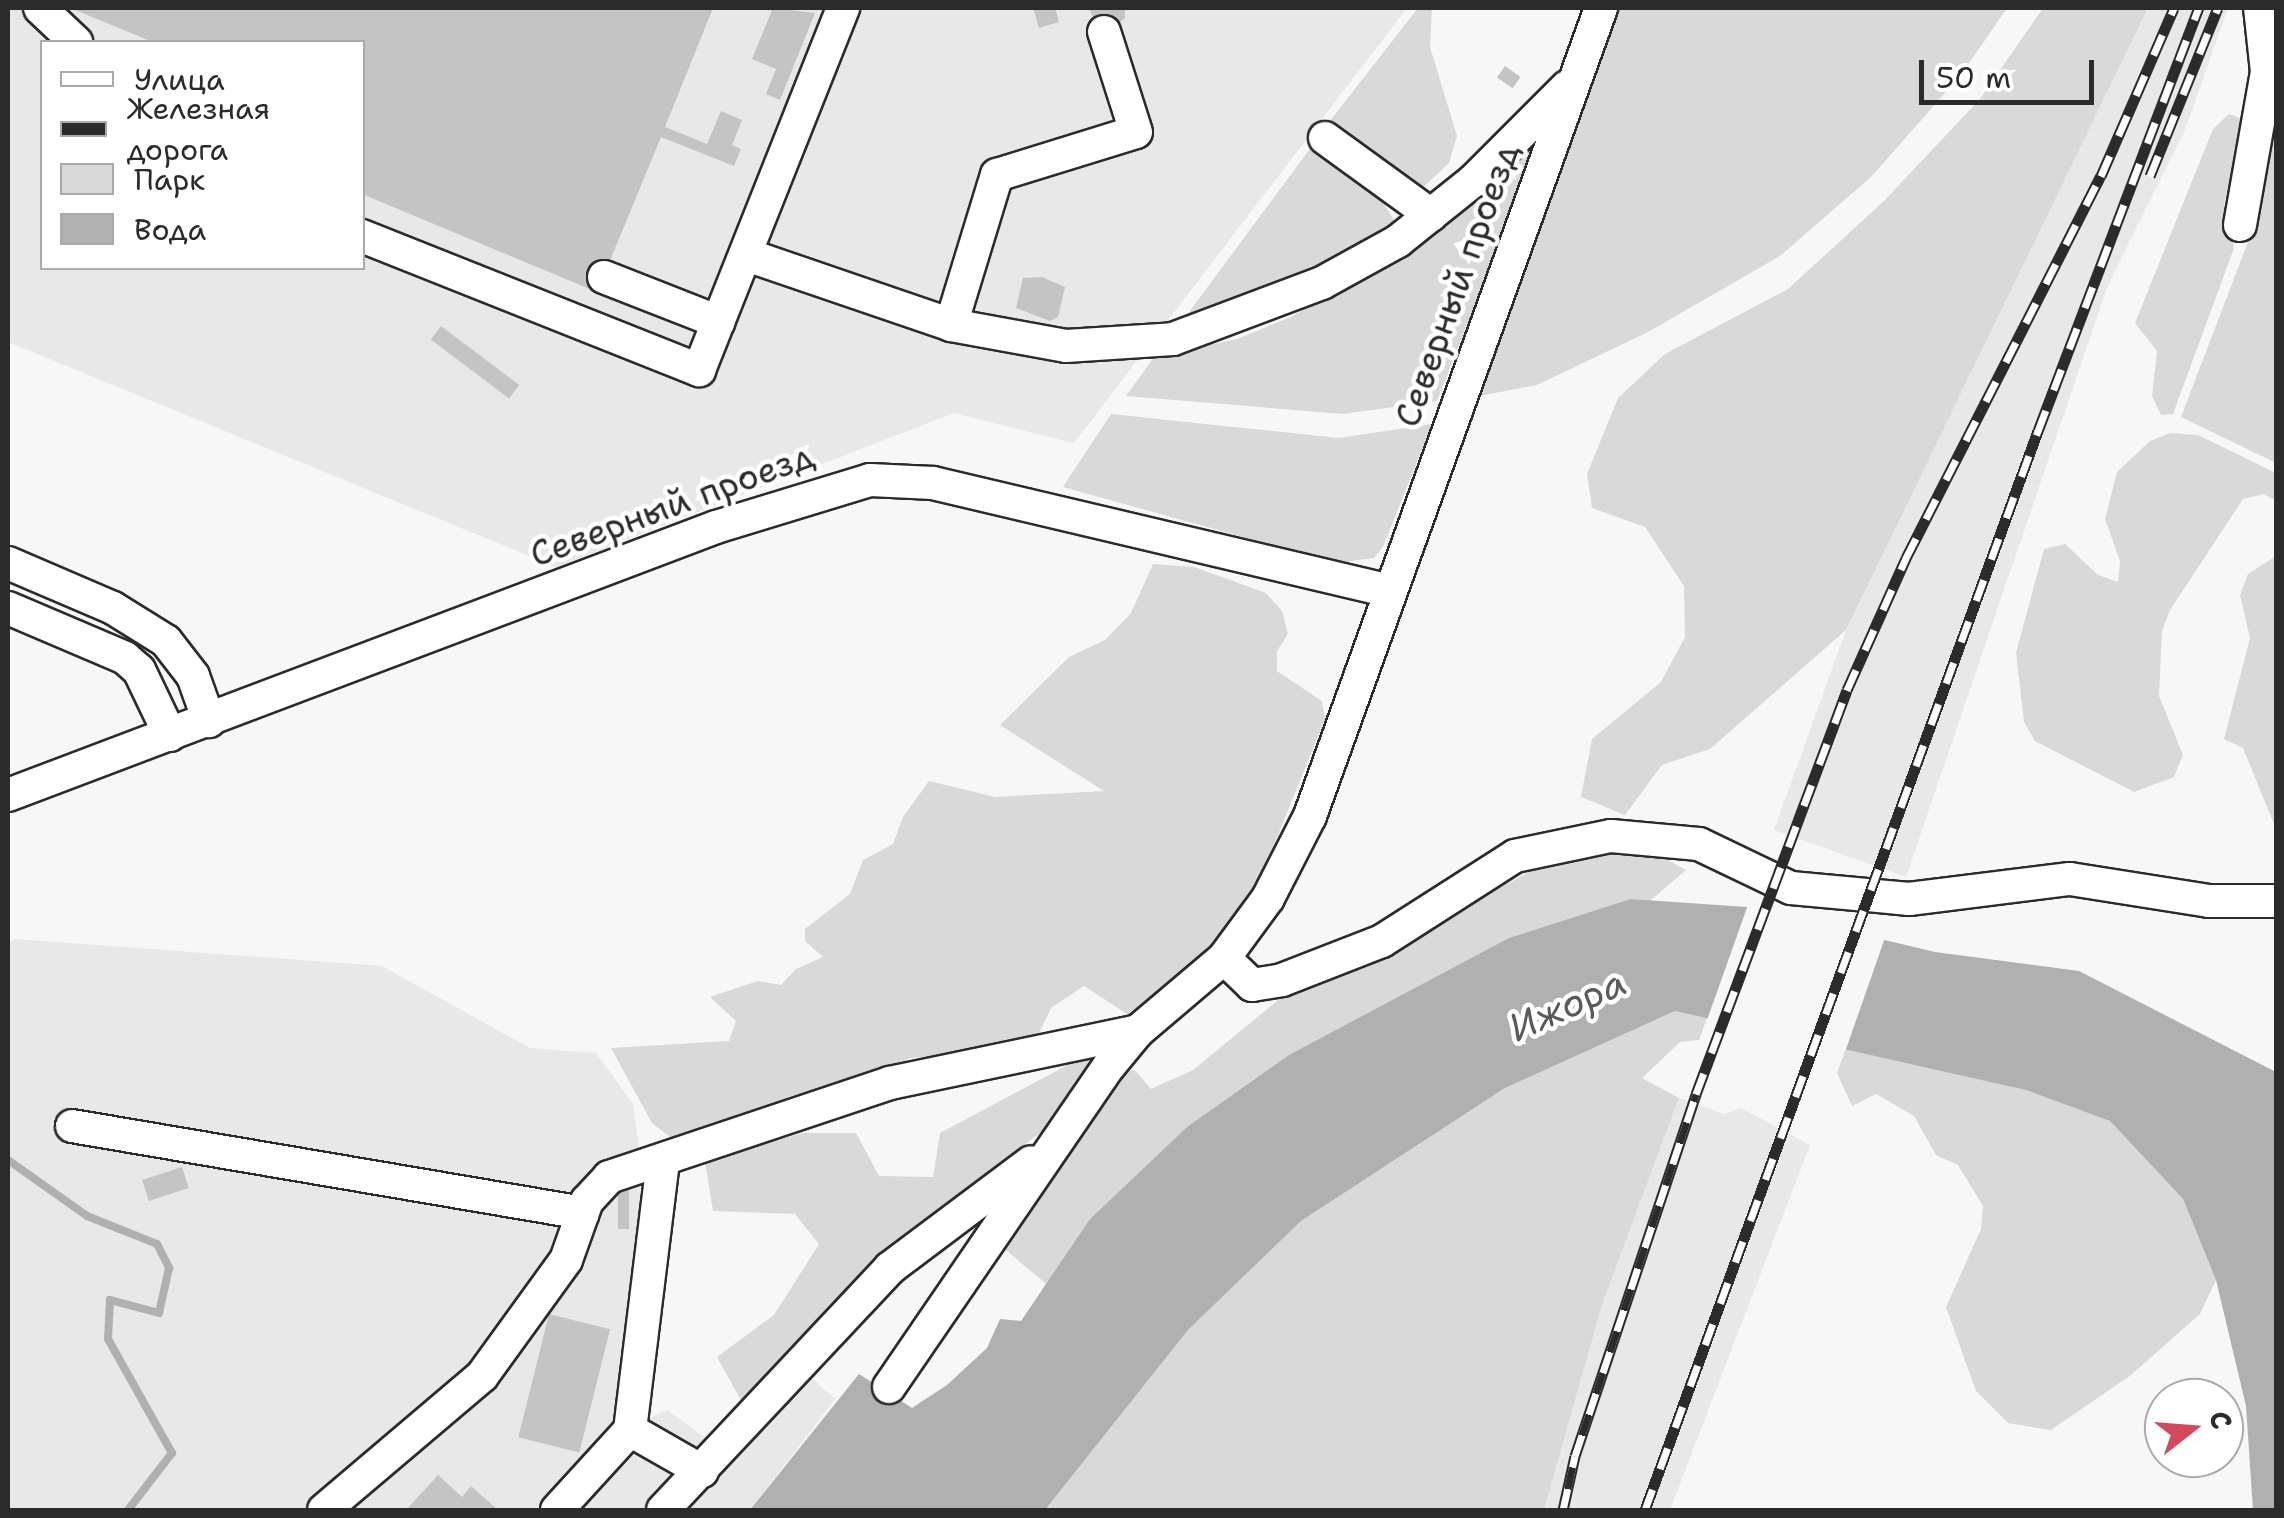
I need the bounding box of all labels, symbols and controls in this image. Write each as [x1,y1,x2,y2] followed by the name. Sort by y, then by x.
[40,40,365,270] legend
[1924,40,2099,102] scale bar
[1936,57,2011,98] text: 50 m
[134,59,225,100] text: Улица
[127,88,270,170] text: Железная дорога
[1386,137,1528,433] street label: Северный проезд
[134,159,205,200] text: Парк
[134,209,206,250] text: Вода
[524,434,820,576] street label: Северный проезд
[1501,959,1633,1051] water label: Ижора
[2144,1378,2244,1478] north arrow
[2200,1406,2241,1434] text: С

